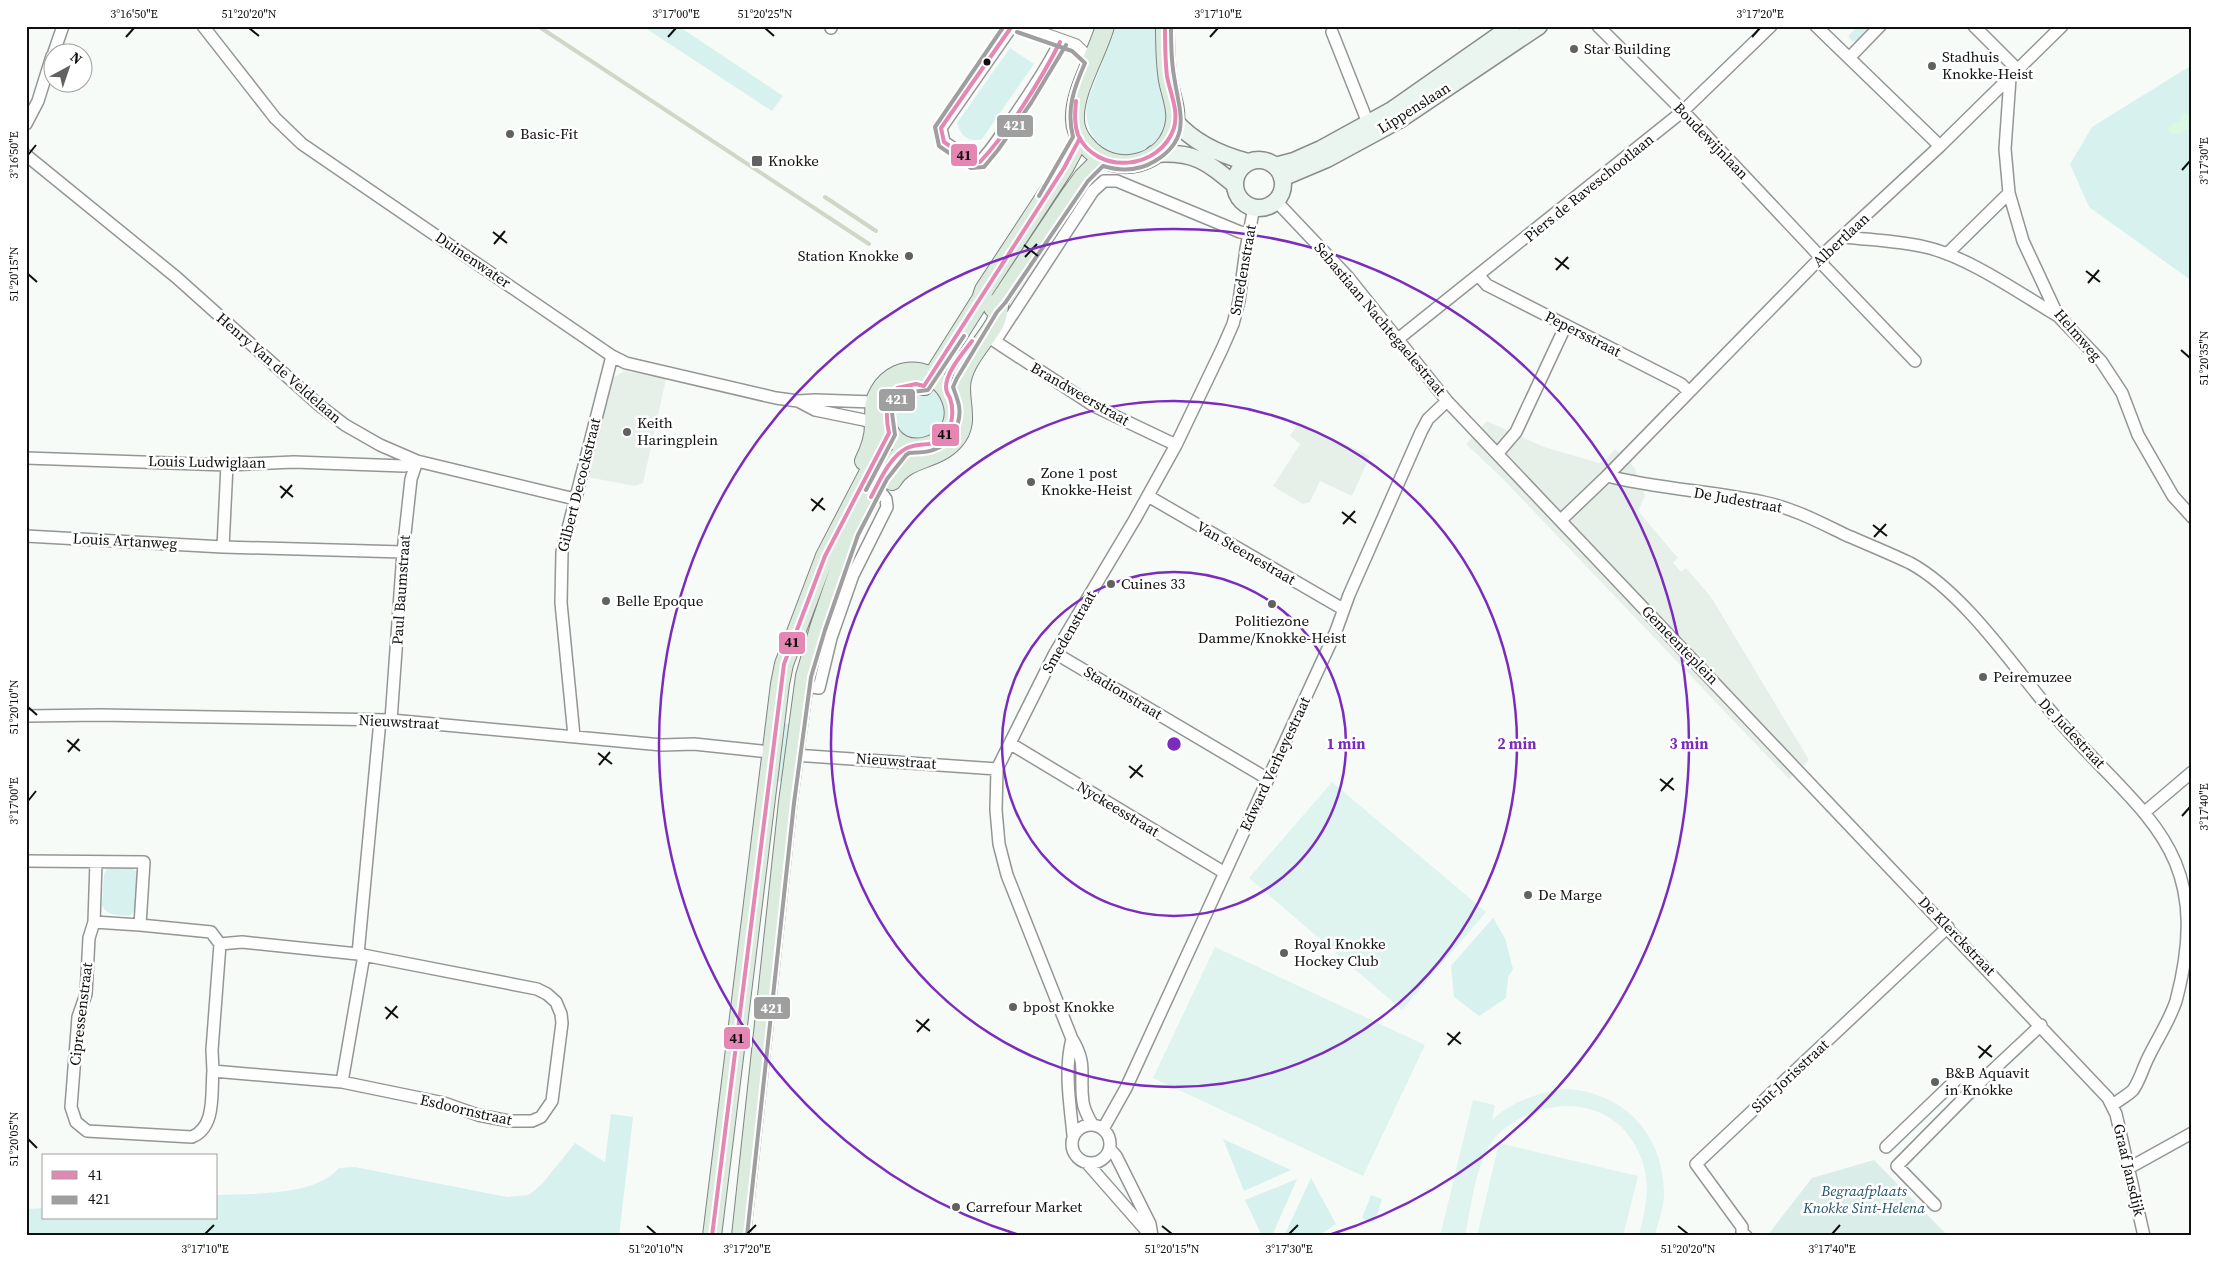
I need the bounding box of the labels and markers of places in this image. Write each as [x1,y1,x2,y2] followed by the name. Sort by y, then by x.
[1584,38,1671,59] place label: Star Building
[1568,43,1580,55] marker: Star Building
[1942,46,2033,84] place label: Stadhuis Knokke-Heist
[982,57,992,67] unlabelled marker
[1926,60,1938,72] marker: Stadhuis Knokke-Heist
[520,123,578,144] place label: Basic-Fit
[504,128,516,140] marker: Basic-Fit
[768,150,819,171] place label: Knokke
[750,154,764,168] marker: Knokke
[798,245,899,266] place label: Station Knokke
[903,250,915,262] marker: Station Knokke
[637,412,718,450] place label: Keith Haringplein
[621,426,633,438] marker: Keith Haringplein
[1041,462,1132,500] place label: Zone 1 post Knokke-Heist
[1025,476,1037,488] marker: Zone 1 post Knokke-Heist
[1121,573,1185,594] place label: Cuines 33
[1105,578,1117,590] marker: Cuines 33
[616,590,704,611] place label: Belle Epoque
[600,595,612,607] marker: Belle Epoque
[1266,598,1278,610] marker: Politiezone Damme/Knokke-Heist
[1198,610,1346,648] place label: Politiezone Damme/Knokke-Heist
[1993,666,2072,687] place label: Peiremuzee
[1977,671,1989,683] marker: Peiremuzee
[1165,735,1183,753] centre of rings
[1538,884,1602,905] place label: De Marge
[1522,889,1534,901] marker: De Marge
[1294,933,1386,971] place label: Royal Knokke Hockey Club
[1278,947,1290,959] marker: Royal Knokke Hockey Club
[1023,996,1115,1017] place label: bpost Knokke
[1007,1001,1019,1013] marker: bpost Knokke
[1945,1062,2029,1100] place label: B&B Aquavit in Knokke
[1929,1076,1941,1088] marker: B&B Aquavit in Knokke
[966,1196,1082,1217] place label: Carrefour Market
[950,1201,962,1213] marker: Carrefour Market

